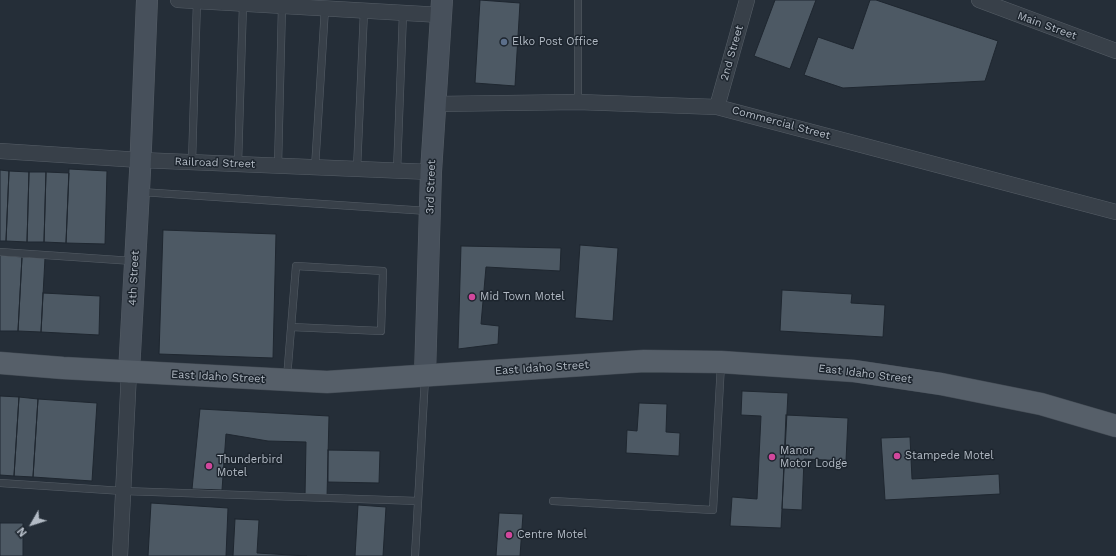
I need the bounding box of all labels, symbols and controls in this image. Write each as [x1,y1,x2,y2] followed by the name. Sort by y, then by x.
[1016,9,1078,43] street label: Main Street
[718,24,746,82] street label: 2nd Street
[512,35,598,49] place label: Elko Post Office
[499,37,509,47] marker: Elko Post Office
[730,104,832,142] street label: Commercial Street
[174,155,256,171] street label: Railroad Street
[423,160,439,214] street label: 3rd Street
[126,250,142,306] street label: 4th Street
[480,290,565,304] place label: Mid Town Motel
[467,292,477,302] marker: Mid Town Motel
[495,358,589,378] street label: East Idaho Street
[818,362,912,386] street label: East Idaho Street
[171,368,265,386] street label: East Idaho Street
[780,444,847,470] place label: Manor Motor Lodge
[905,449,994,463] place label: Stampede Motel
[892,451,902,461] marker: Stampede Motel
[767,452,777,462] marker: Manor Motor Lodge
[217,453,283,479] place label: Thunderbird Motel
[204,461,214,471] marker: Thunderbird Motel
[12,504,52,544] north arrow
[15,525,30,539] text: N
[517,528,587,542] place label: Centre Motel
[504,530,514,540] marker: Centre Motel

